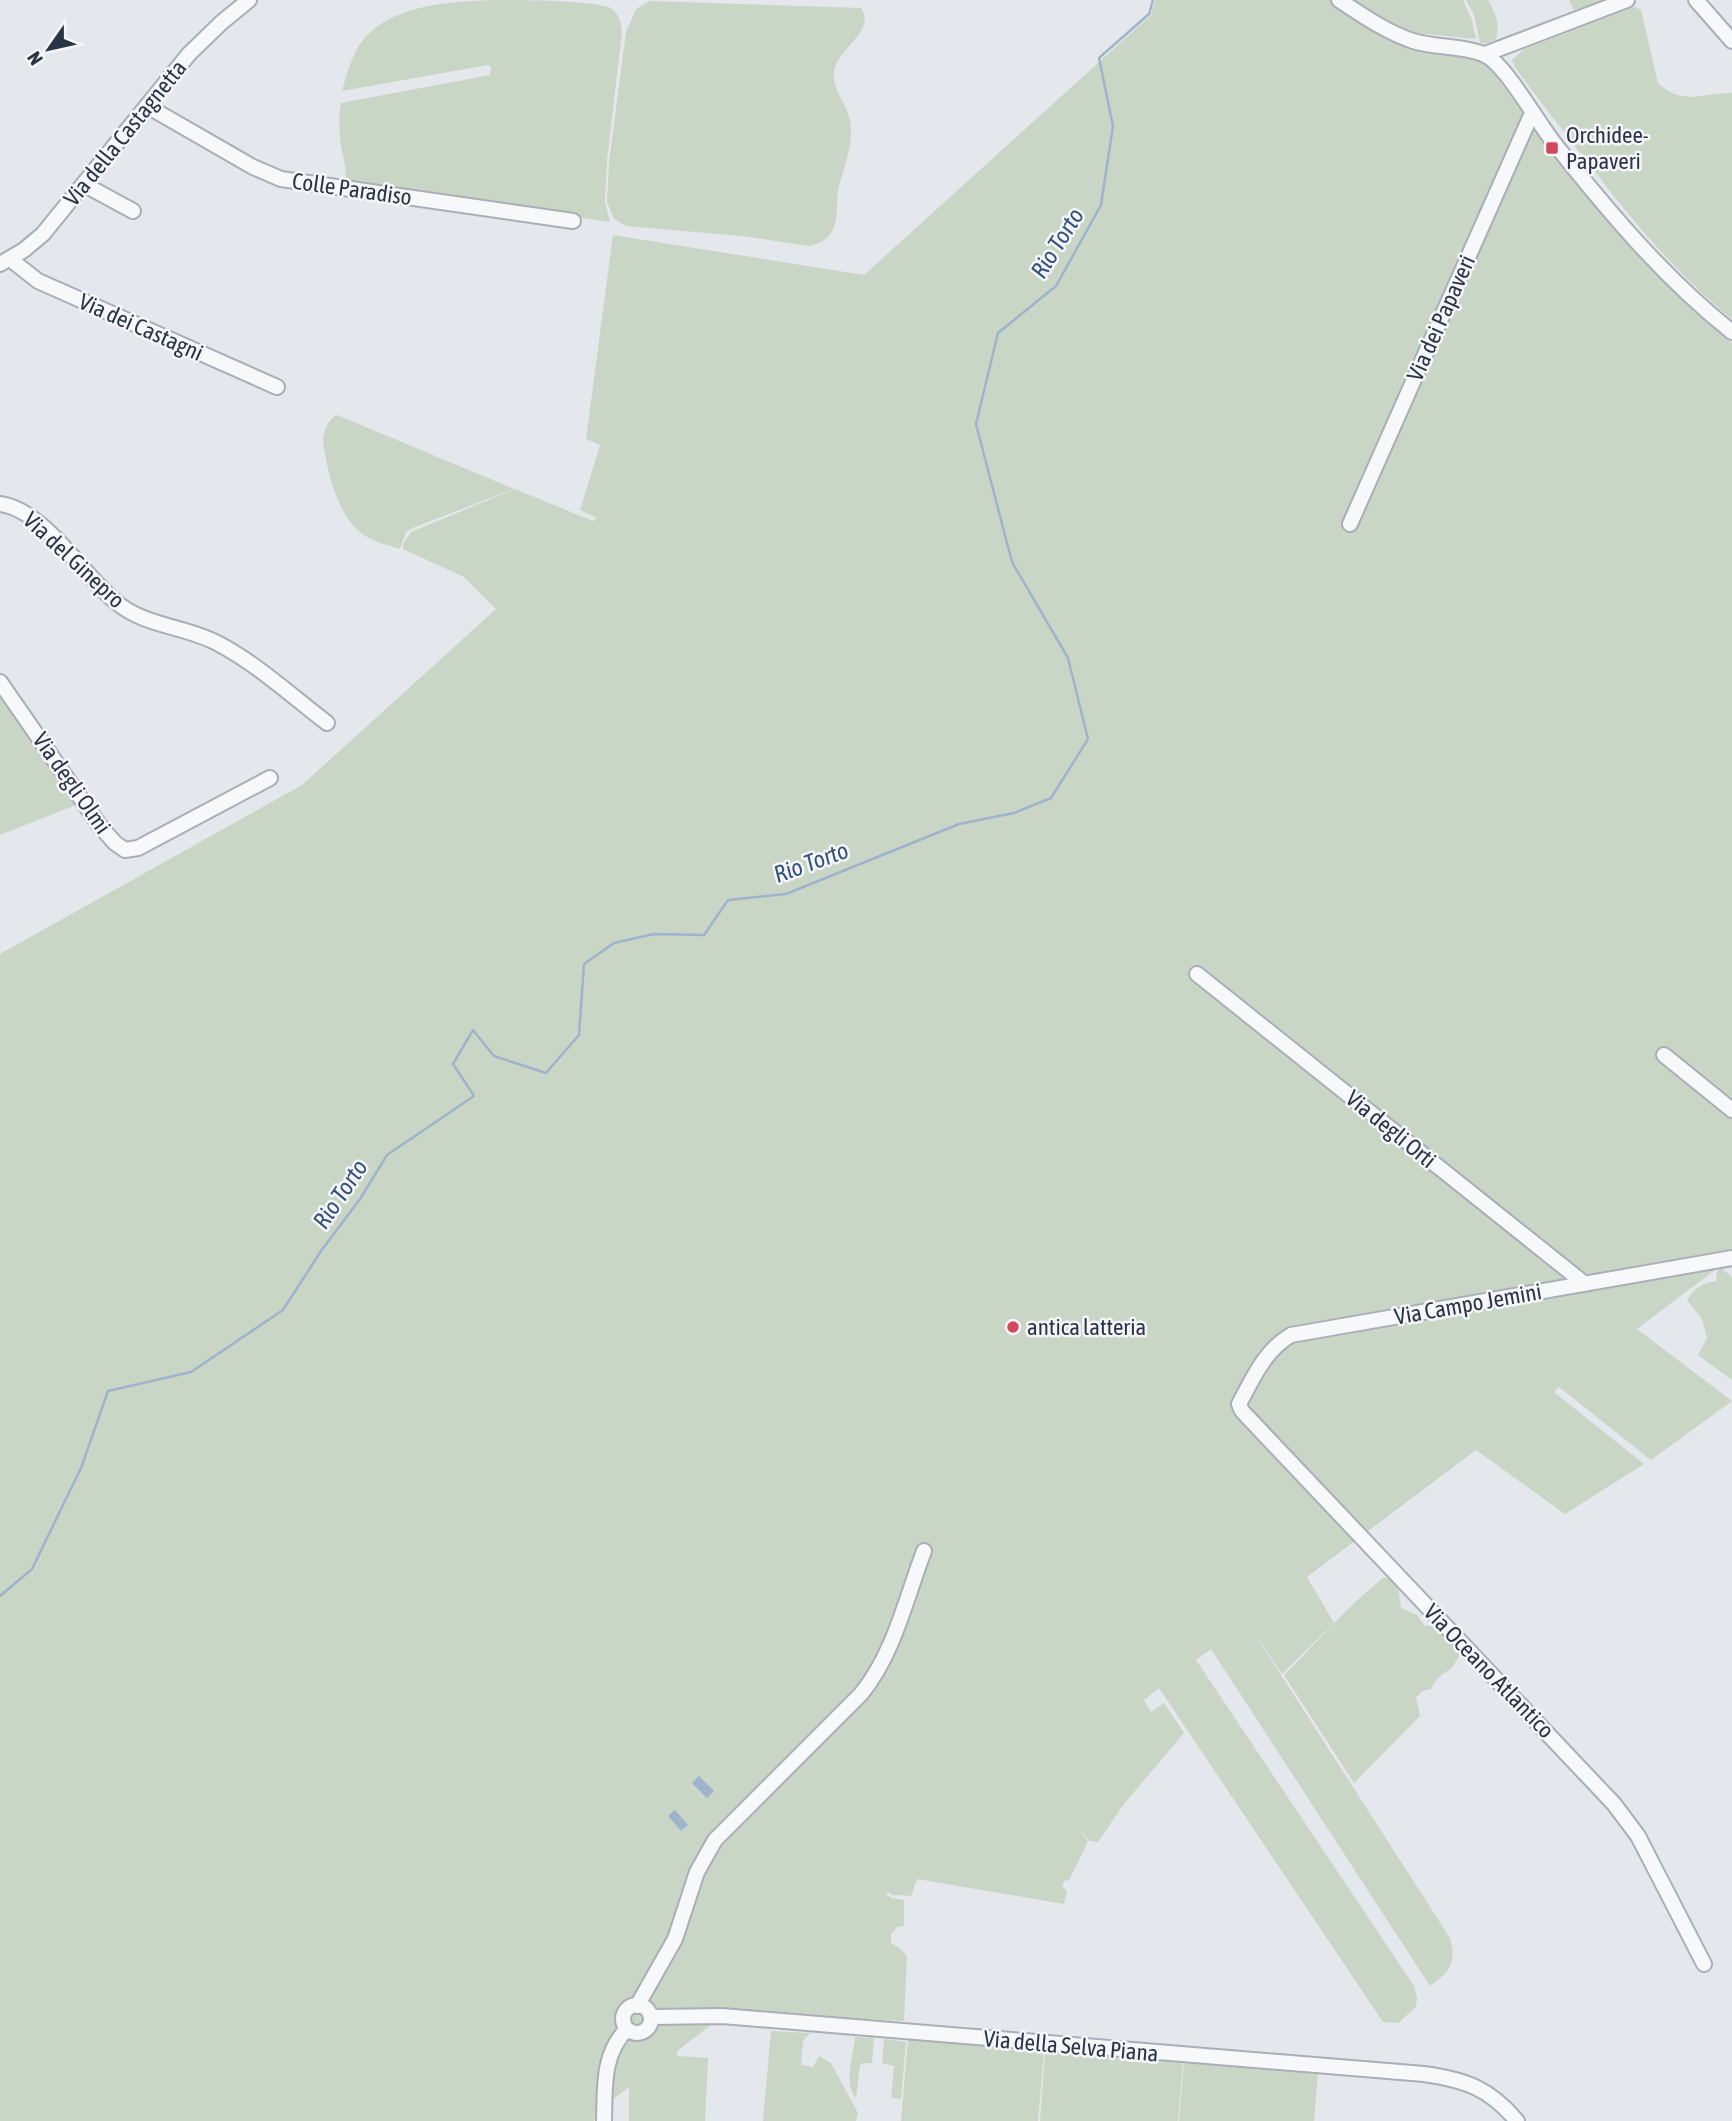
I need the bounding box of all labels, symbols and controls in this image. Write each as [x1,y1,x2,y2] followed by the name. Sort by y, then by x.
[14,14,84,84] north arrow
[23,48,47,69] text: N
[58,55,192,211] street label: Via della Castagnetta
[1566,122,1649,174] place label: Orchidee- Papaveri
[1544,140,1560,156] marker: Orchidee- Papaveri
[291,168,413,210] street label: Colle Paradiso
[1025,203,1089,283] water label: Rio Torto
[1402,251,1480,385] street label: Via dei Papaveri
[75,288,207,366] street label: Via dei Castagni
[18,507,130,613] street label: Via del Ginepro
[28,727,116,839] street label: Via degli Olmi
[770,836,852,888] water label: Rio Torto
[1341,1085,1441,1173] street label: Via degli Orti
[307,1154,373,1234] water label: Rio Torto
[1392,1278,1544,1330] street label: Via Campo Jemini
[1027,1314,1146,1340] place label: antica latteria
[1005,1319,1021,1335] marker: antica latteria
[1419,1599,1559,1743] street label: Via Oceano Atlantico
[982,2025,1160,2067] street label: Via della Selva Piana

